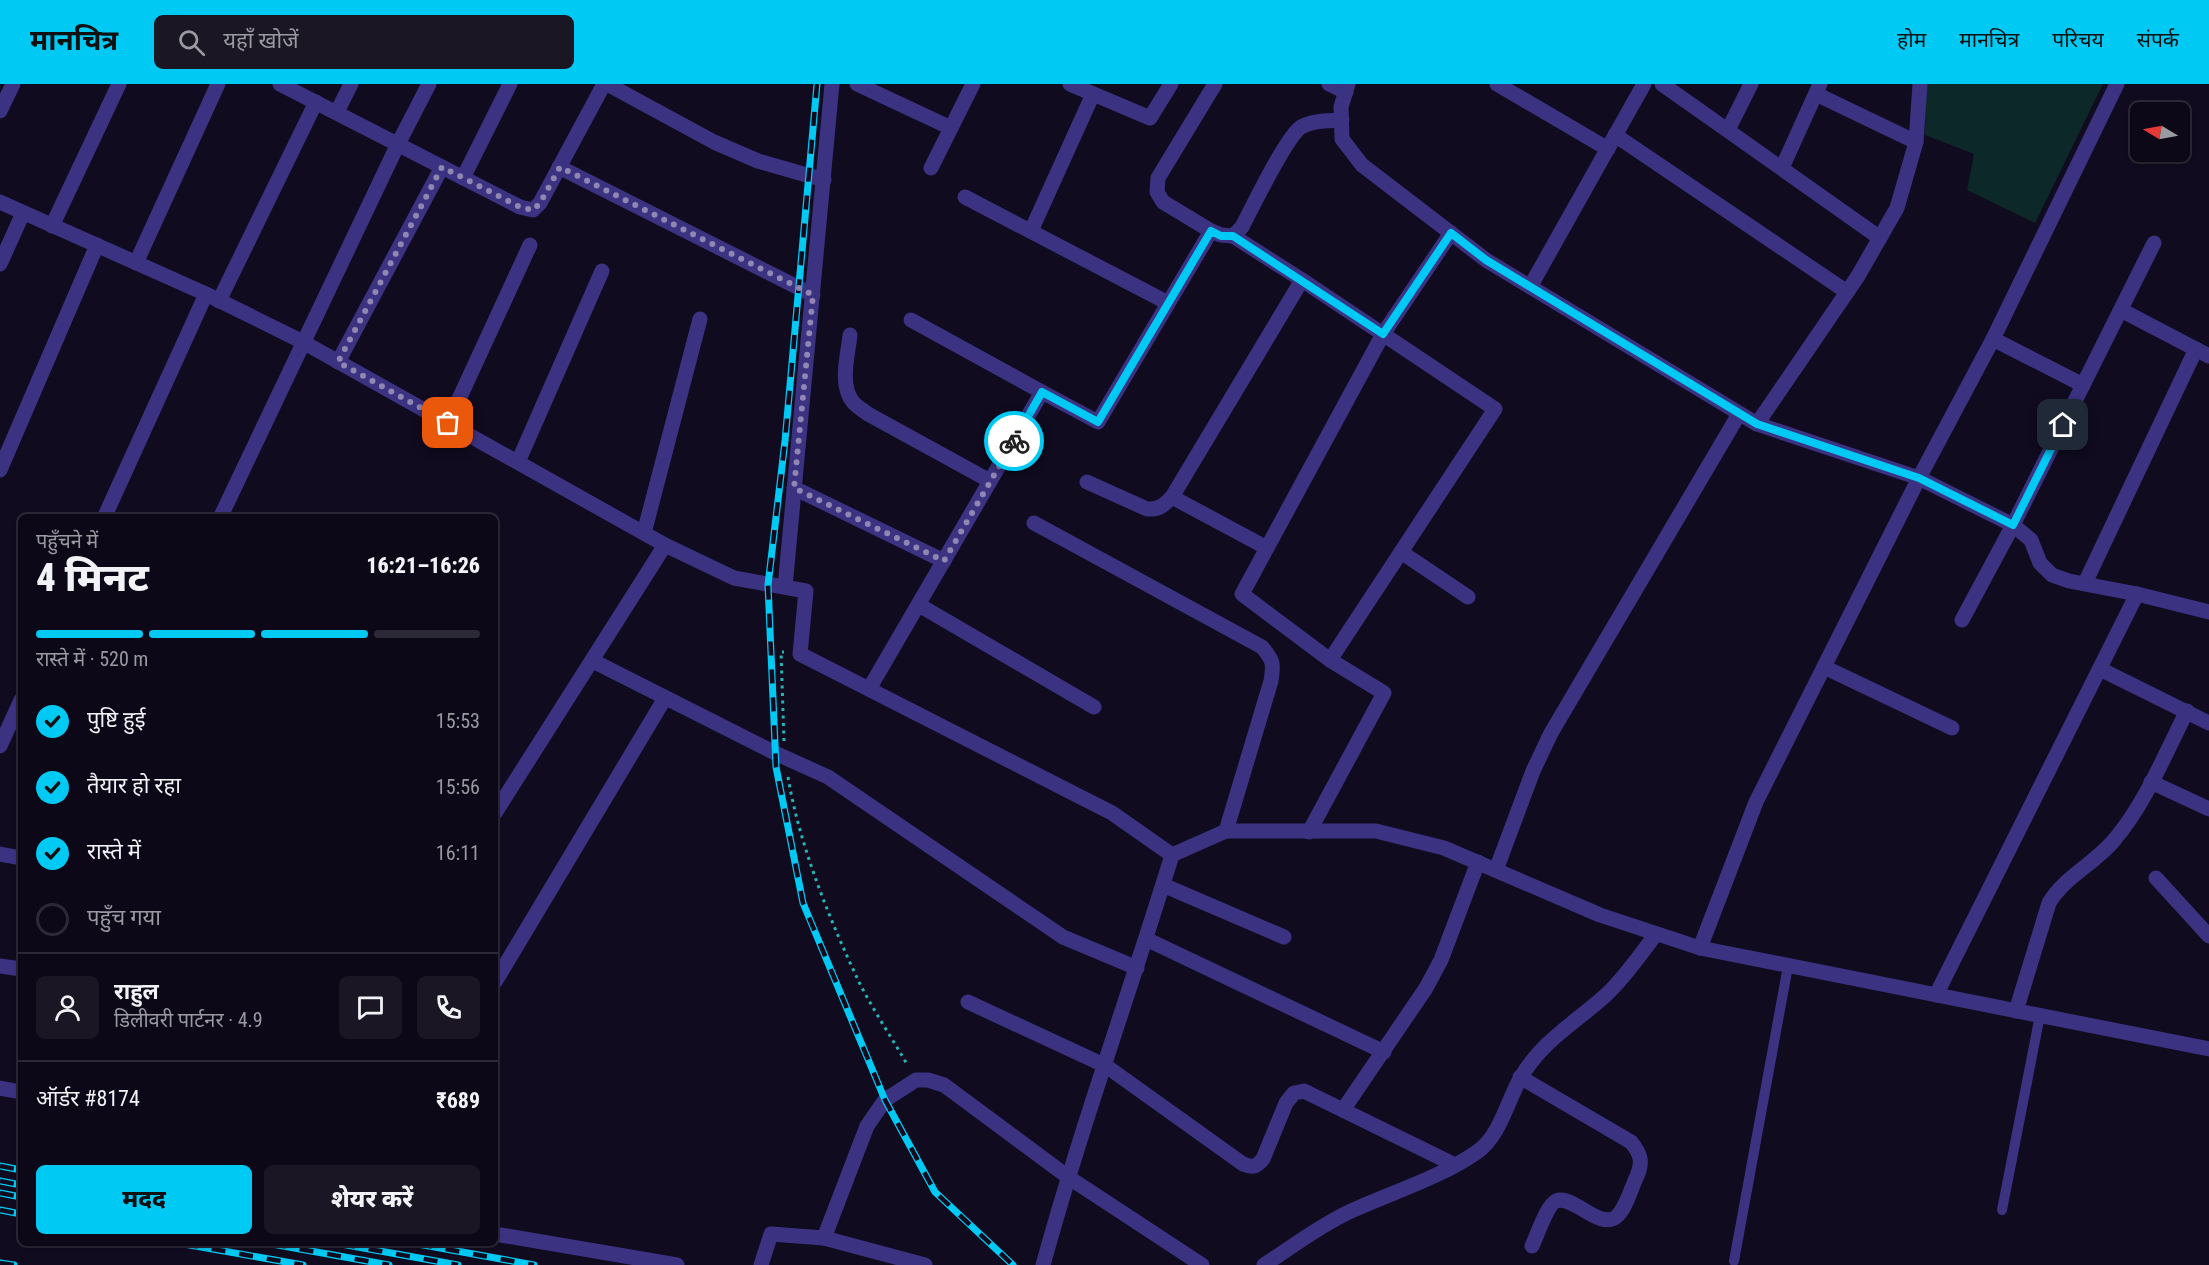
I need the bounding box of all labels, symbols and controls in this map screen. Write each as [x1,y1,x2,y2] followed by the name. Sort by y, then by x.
[154,15,574,69] search box
[30,24,118,57] text: मानचित्र
[175,26,208,59] icon: search
[223,28,298,53] text: यहाँ खोजें
[1897,28,1926,52] text: होम
[1959,28,2019,52] text: मानचित्र
[2052,28,2104,52] text: परिचय
[2137,28,2179,52] text: संपर्क
[2130,102,2190,162] north arrow
[2130,102,2190,162] map controls
[422,397,473,448] pin
[2037,399,2088,450] pin
[431,406,464,439] icon: bag
[2046,408,2079,441] icon: home
[984,411,1044,471] courier
[998,425,1031,458] icon: bike
[36,529,98,553] text: पहुँचने में
[366,553,480,578] text: 16:21–16:26
[36,555,149,601] text: 4 मिनट
[36,647,148,671] text: रास्ते में · 520 m
[36,705,69,738] icon: check
[87,707,146,732] text: पुष्टि हुई
[436,709,480,733] text: 15:53
[36,771,69,804] icon: check
[87,773,181,798] text: तैयार हो रहा
[436,775,480,799] text: 15:56
[36,837,69,870] icon: check
[87,839,141,864] text: रास्ते में
[436,841,480,865] text: 16:11
[87,905,161,930] text: पहुँच गया
[36,976,99,1039] button: person
[339,976,402,1039] button: chat
[417,976,480,1039] button: phone
[114,979,159,1004] text: राहुल
[114,1008,263,1032] text: डिलीवरी पार्टनर · 4.9
[36,1086,140,1111] text: ऑर्डर #8174
[436,1088,480,1113] text: ₹689
[36,1165,252,1234] button: मदद
[264,1165,480,1234] button: शेयर करें

